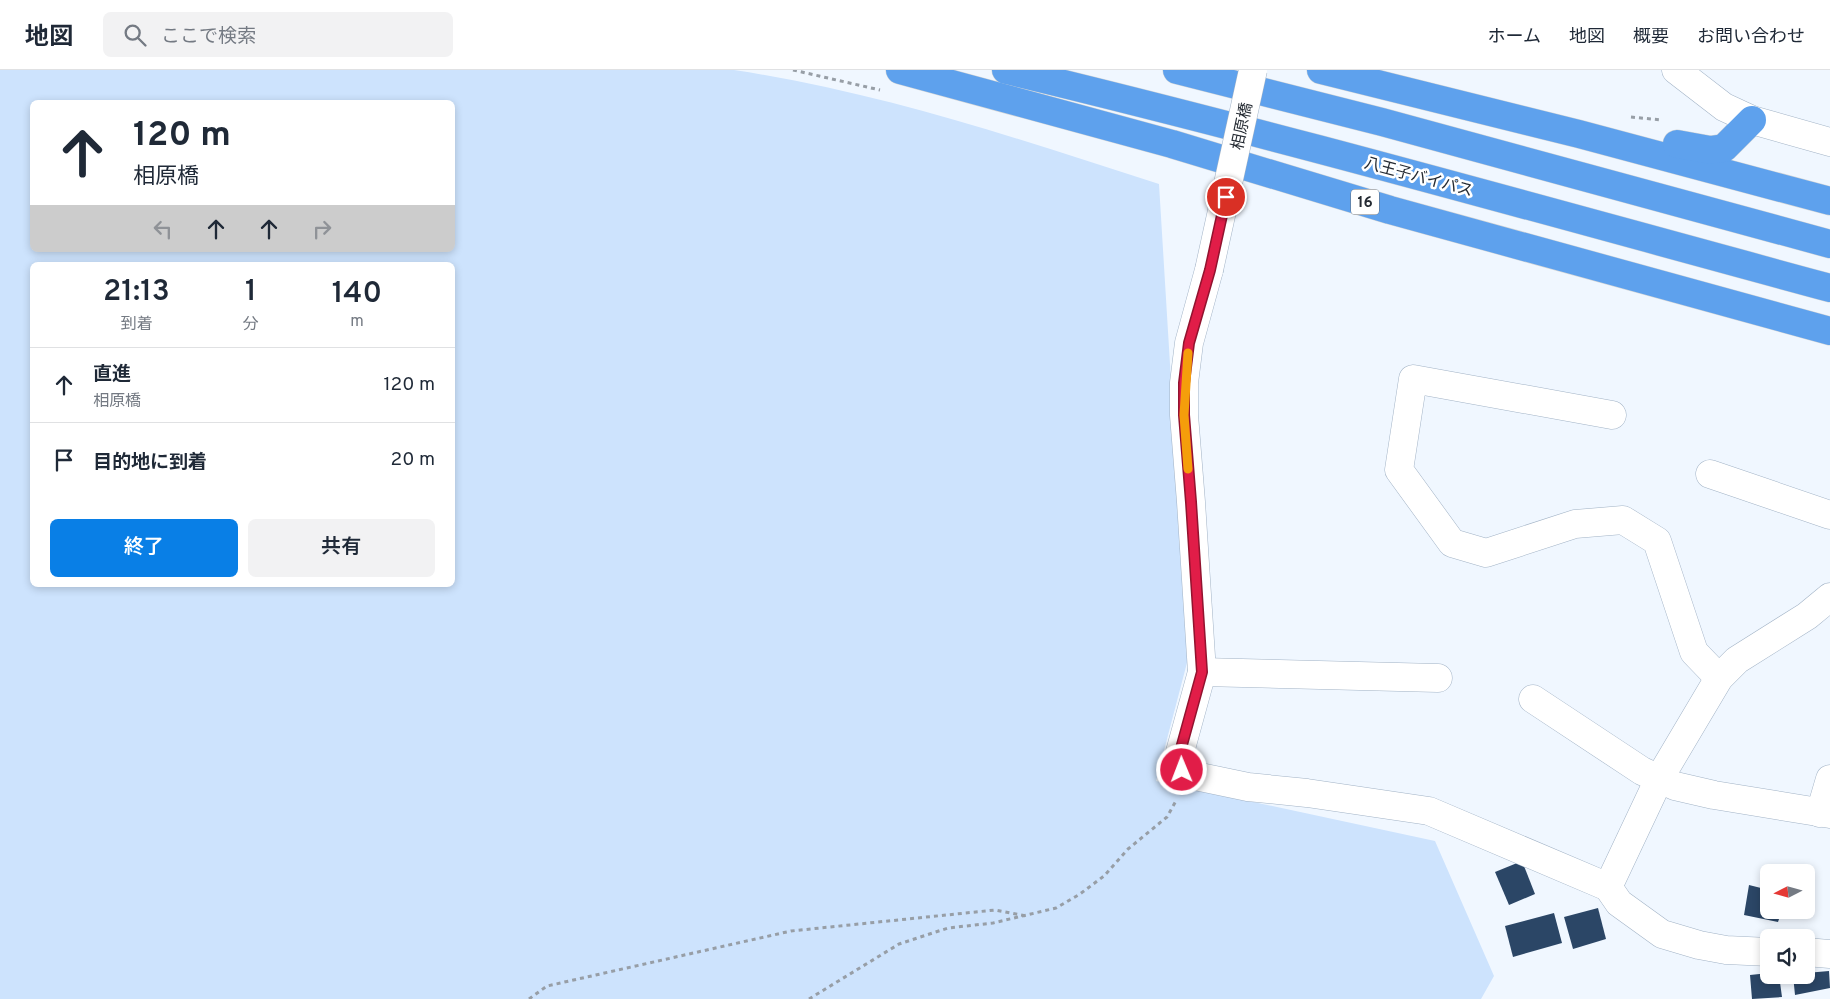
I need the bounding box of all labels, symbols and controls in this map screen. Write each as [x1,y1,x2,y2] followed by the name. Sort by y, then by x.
[103,12,453,57] search box
[121,21,149,49] icon: search
[25,23,73,53] text: 地図
[161,25,256,49] text: ここで検索
[1488,26,1541,49] text: ホーム
[1569,26,1605,49] text: 地図
[1633,26,1669,49] text: 概要
[1697,26,1805,49] text: お問い合わせ
[1228,101,1258,152] street label: 相原橋
[133,114,231,158] text: 120 m
[50,120,115,185] icon: ahead
[1362,154,1475,202] street label: 八王子バイパス
[133,164,199,191] text: 相原橋
[1205,176,1247,218] pin
[1212,183,1240,211] icon: arrive
[1351,190,1379,214] road number: 16
[149,215,177,243] icon: left
[202,215,230,243] icon: ahead
[255,215,283,243] icon: ahead
[308,215,336,243] icon: right
[103,274,170,311] text: 21:13
[245,274,257,311] text: 1
[332,276,382,313] text: 140
[350,312,364,332] text: m
[120,315,152,335] text: 到着
[243,315,259,335] text: 分
[93,363,131,387] text: 直進
[50,371,78,399] icon: ahead
[384,373,435,397] text: 120 m
[93,392,141,412] text: 相原橋
[50,446,78,474] icon: arrive
[391,448,435,472] text: 20 m
[93,451,207,475] text: 目的地に到着
[50,519,238,577] button: 終了
[248,519,435,577] button: 共有
[1155,743,1207,795] position arrow
[1760,864,1815,919] north arrow
[1760,864,1815,984] map controls
[1760,929,1815,984] button: sound

